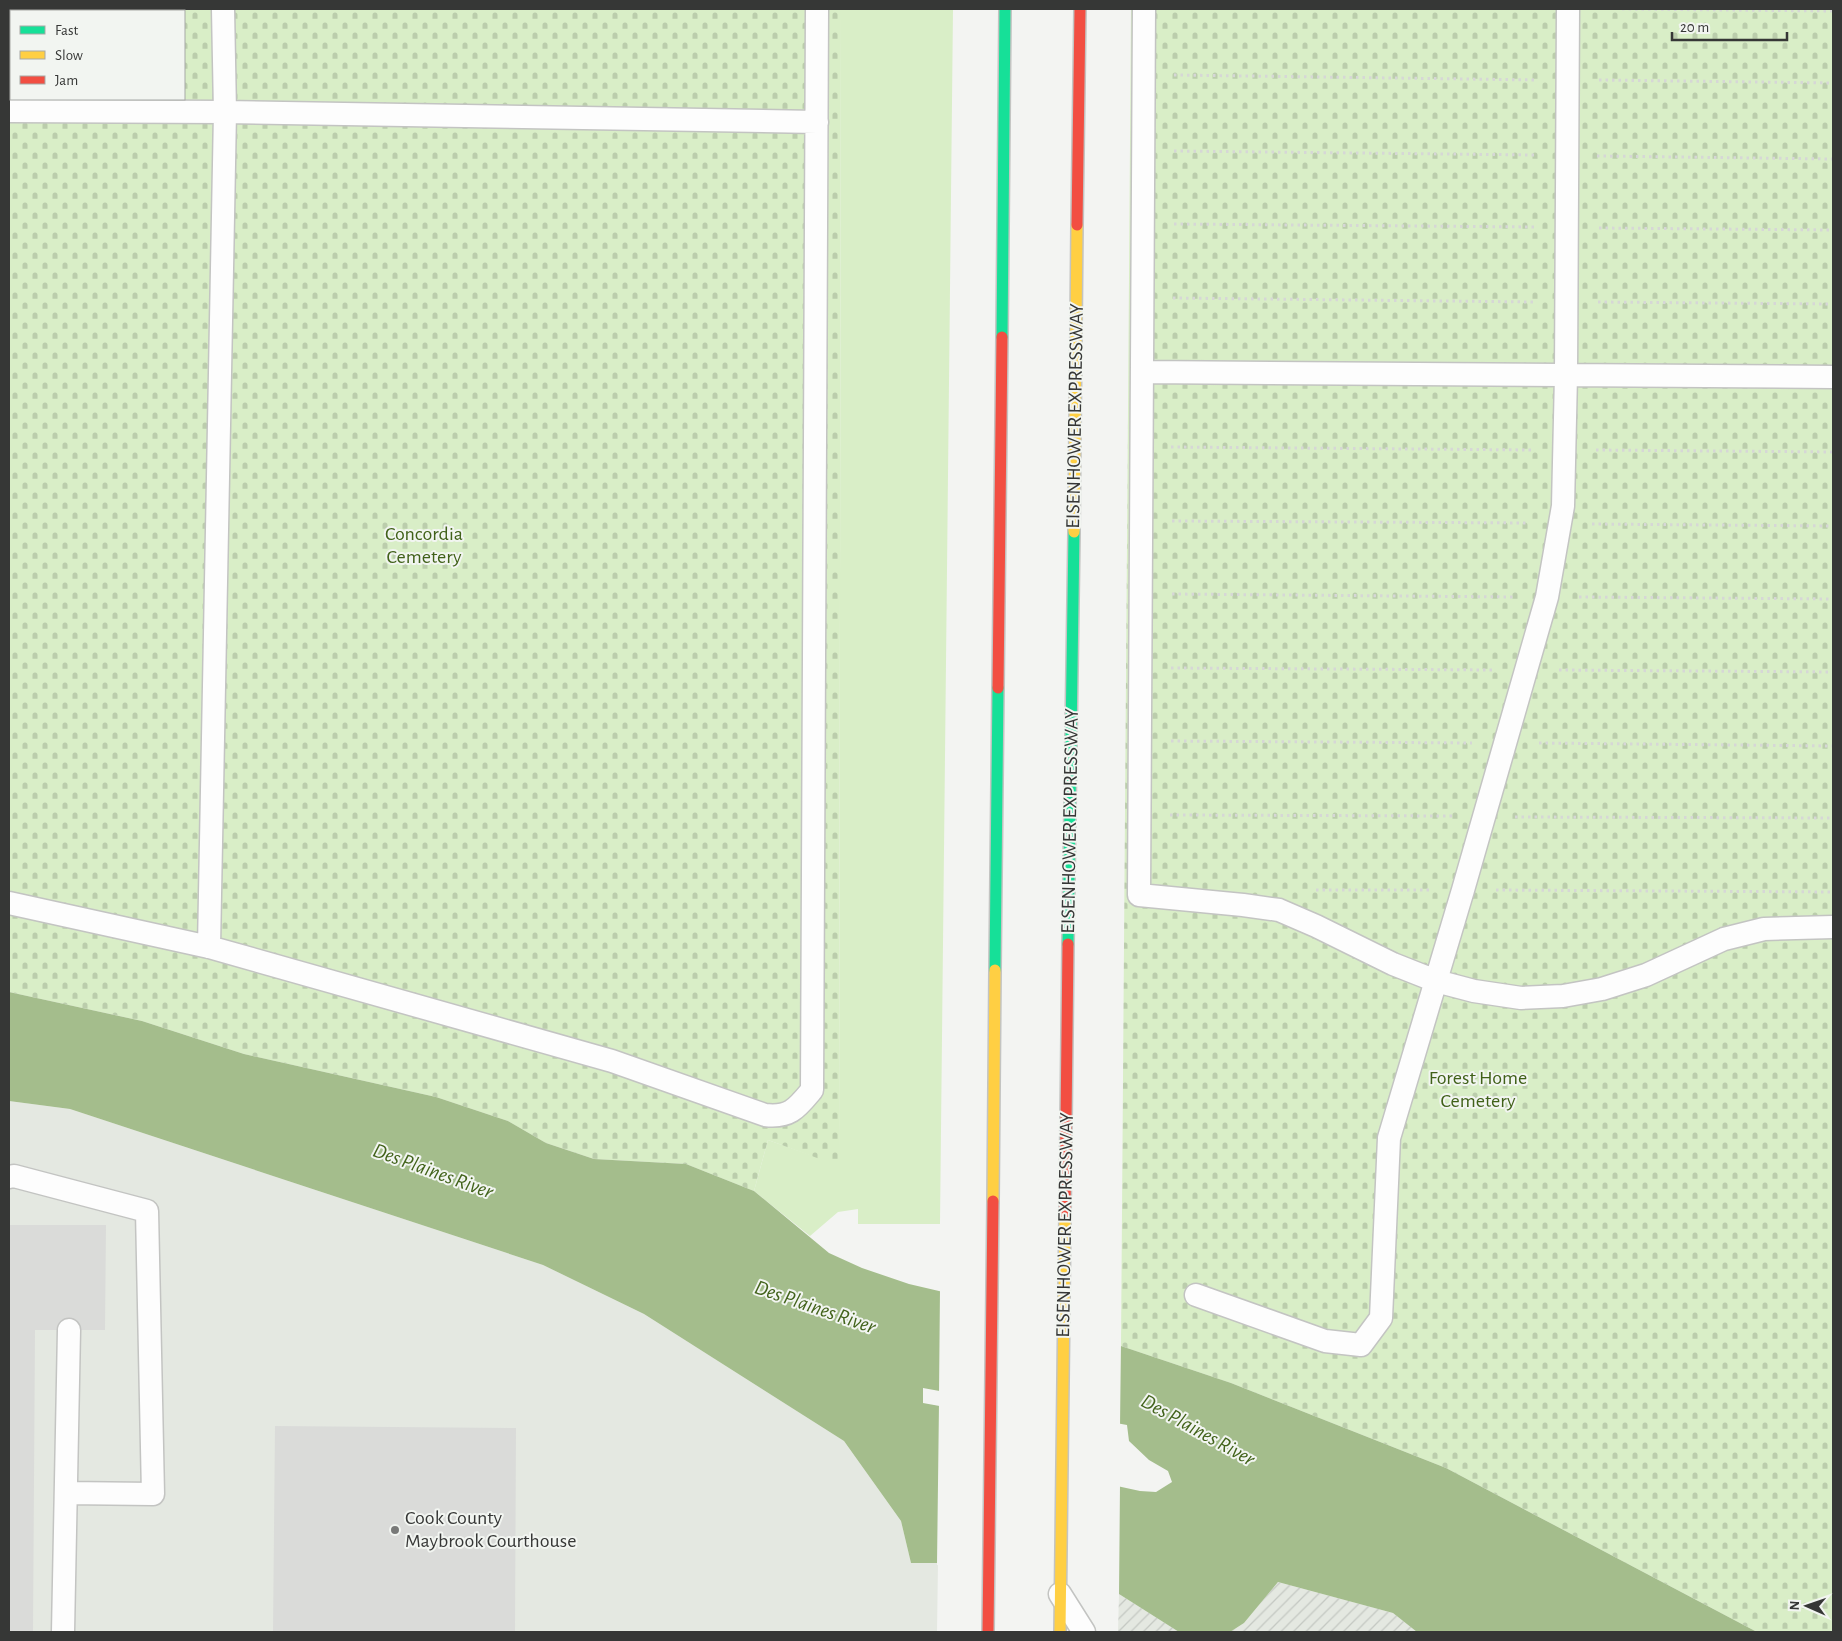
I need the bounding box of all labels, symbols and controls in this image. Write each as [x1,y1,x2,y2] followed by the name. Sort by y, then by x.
[10,10,185,100] legend
[1672,10,1787,42] scale bar
[1680,20,1709,35] text: 20 m
[55,23,79,38] text: Fast
[55,48,83,63] text: Slow
[55,73,78,88] text: Jam
[1063,303,1087,529] street label: EISENHOWER EXPRESSWAY
[385,524,463,567] park label: Concordia Cemetery
[1058,708,1082,934] street label: EISENHOWER EXPRESSWAY
[1429,1068,1527,1111] park label: Forest Home Cemetery
[1053,1112,1077,1338] street label: EISENHOWER EXPRESSWAY
[370,1140,497,1203] water label: Des Plaines River
[752,1277,879,1338] water label: Des Plaines River
[1138,1390,1259,1470] water label: Des Plaines River
[405,1508,576,1551] place label: Cook County Maybrook Courthouse
[389,1524,401,1536] marker: Cook County Maybrook Courthouse
[1782,1581,1832,1631] north arrow
[1788,1600,1802,1611] text: N

